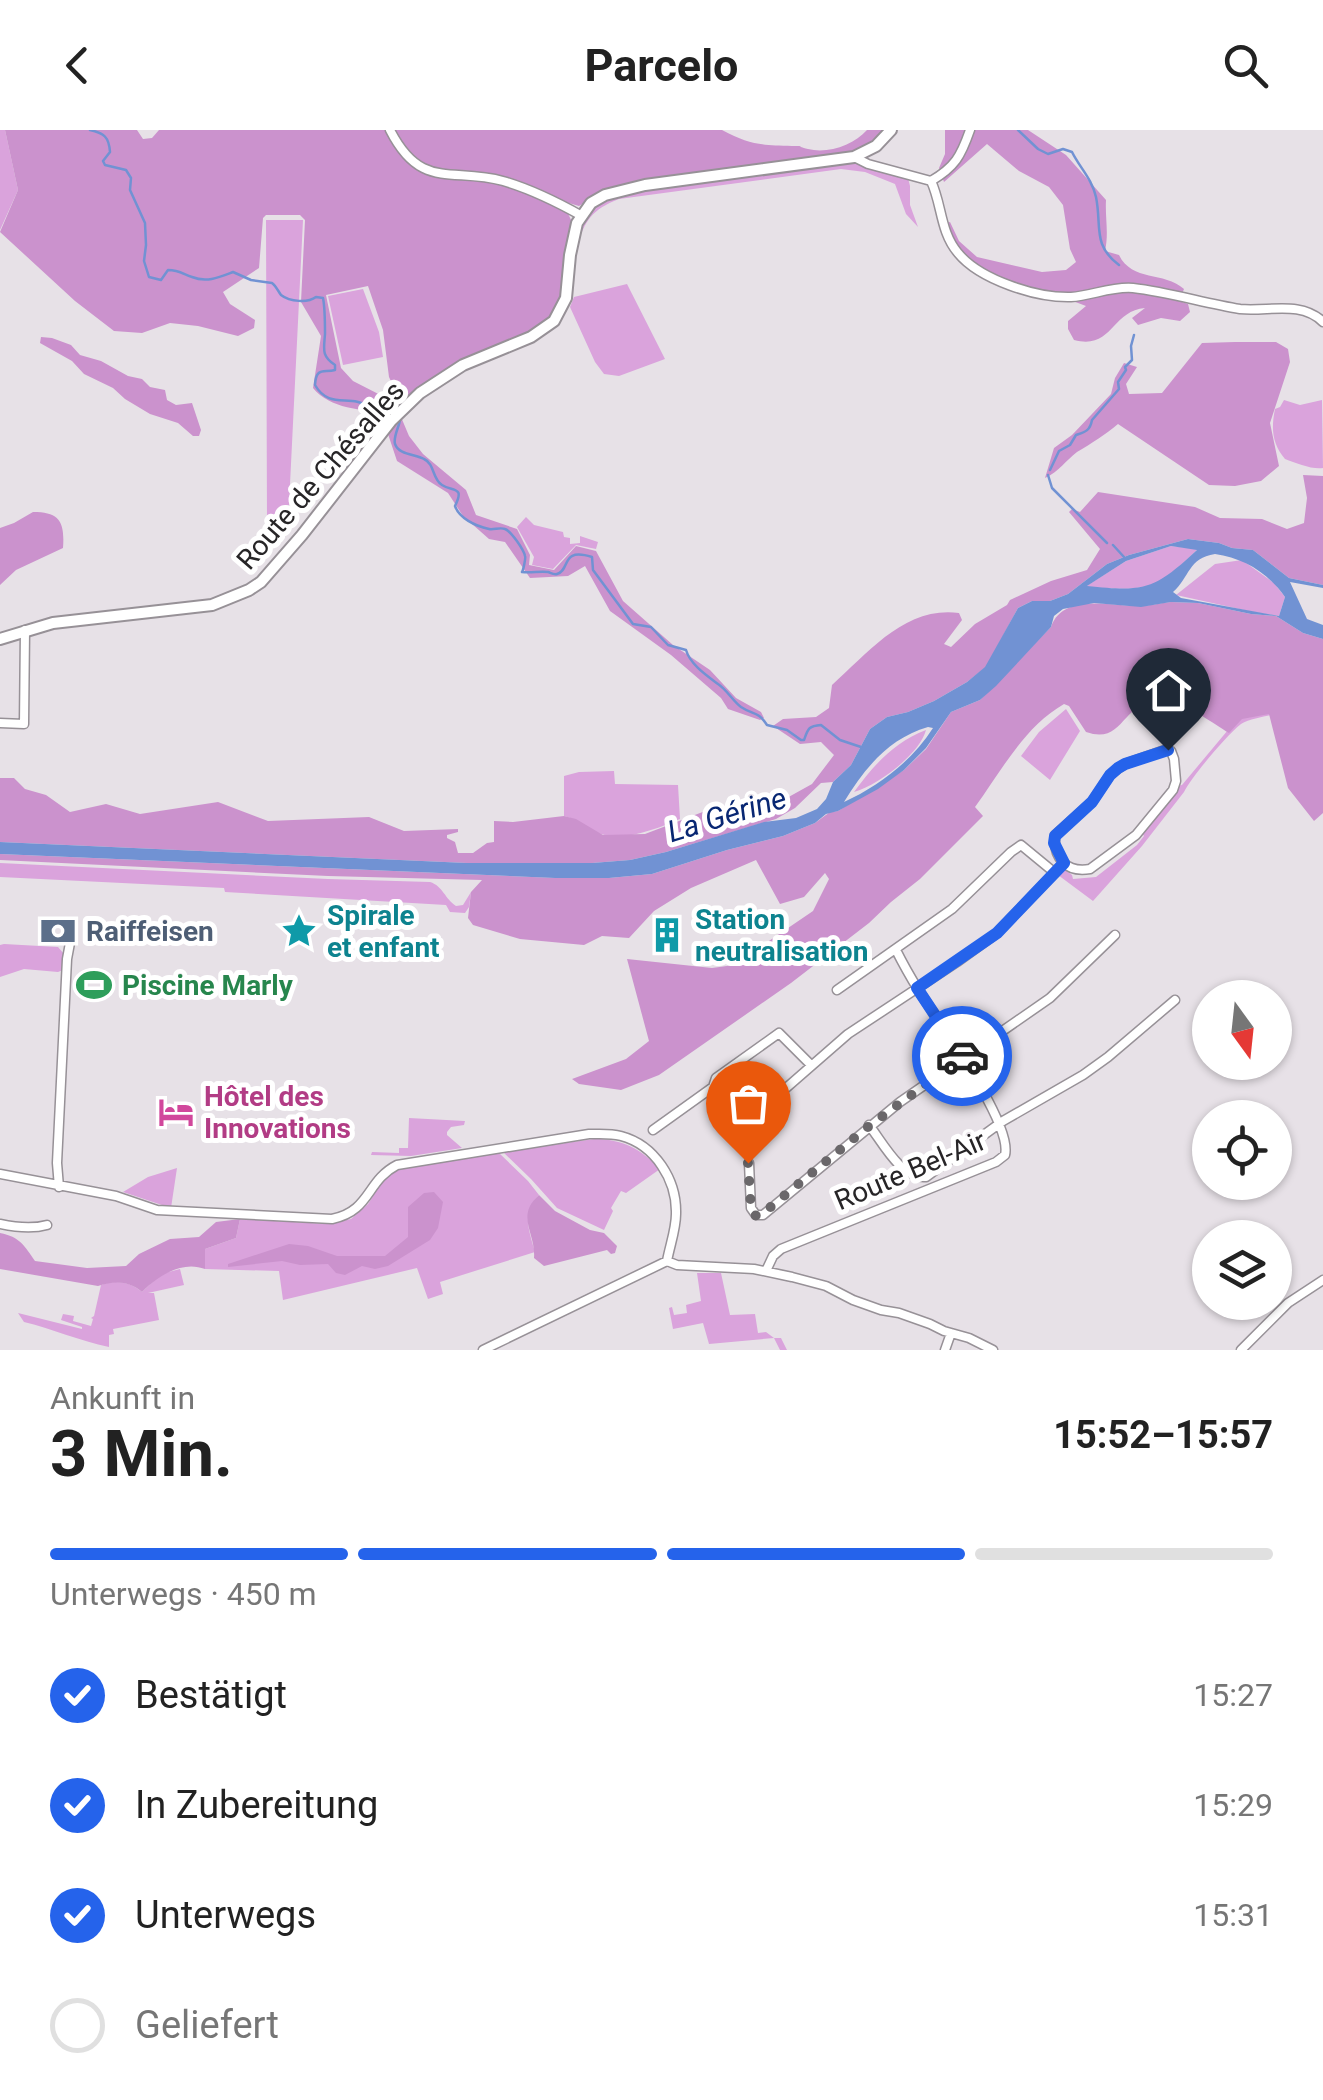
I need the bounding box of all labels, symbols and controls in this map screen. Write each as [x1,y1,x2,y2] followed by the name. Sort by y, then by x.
[50,38,105,93] icon: back
[1218,38,1273,93] icon: search
[585,39,738,92] text: Parcelo
[230,375,411,576] street label: Route de Chésalles
[1126,648,1211,751] pin
[1141,663,1196,718] icon: home
[663,780,791,849] water label: La Gérine
[327,899,440,964] place label: Spirale et enfant
[695,903,868,968] place label: Station neutralisation
[39,912,77,950] bank icon: Raiffeisen
[280,912,318,950] place icon: Spirale et enfant
[86,915,214,948] place label: Raiffeisen
[648,916,686,954] building icon: Station neutralisation
[75,966,113,1004] sports icon: Piscine Marly
[122,969,294,1002] place label: Piscine Marly
[1192,980,1292,1080] north arrow
[1192,980,1292,1320] map controls
[912,1006,1012,1106] courier
[935,1029,990,1084] icon: car
[706,1061,791,1164] pin
[721,1076,776,1131] icon: bag
[204,1080,351,1145] place label: Hôtel des Innovations
[157,1093,195,1131] hotel icon: Hôtel des Innovations
[1192,1100,1292,1200] button: locate
[830,1124,991,1217] street label: Route Bel-Air
[1192,1220,1292,1320] button: layers
[50,1379,195,1417] text: Ankunft in
[1053,1413,1273,1457] text: 15:52–15:57
[50,1416,233,1492] text: 3 Min.
[50,1575,317,1613] text: Unterwegs · 450 m
[50,1668,105,1723] icon: check
[135,1673,287,1717] text: Bestätigt
[1193,1676,1273,1714] text: 15:27
[50,1778,105,1833] icon: check
[135,1783,378,1827] text: In Zubereitung
[1193,1786,1273,1824] text: 15:29
[50,1888,105,1943] icon: check
[135,1893,316,1937] text: Unterwegs
[1193,1896,1273,1934] text: 15:31
[135,2003,279,2047] text: Geliefert

